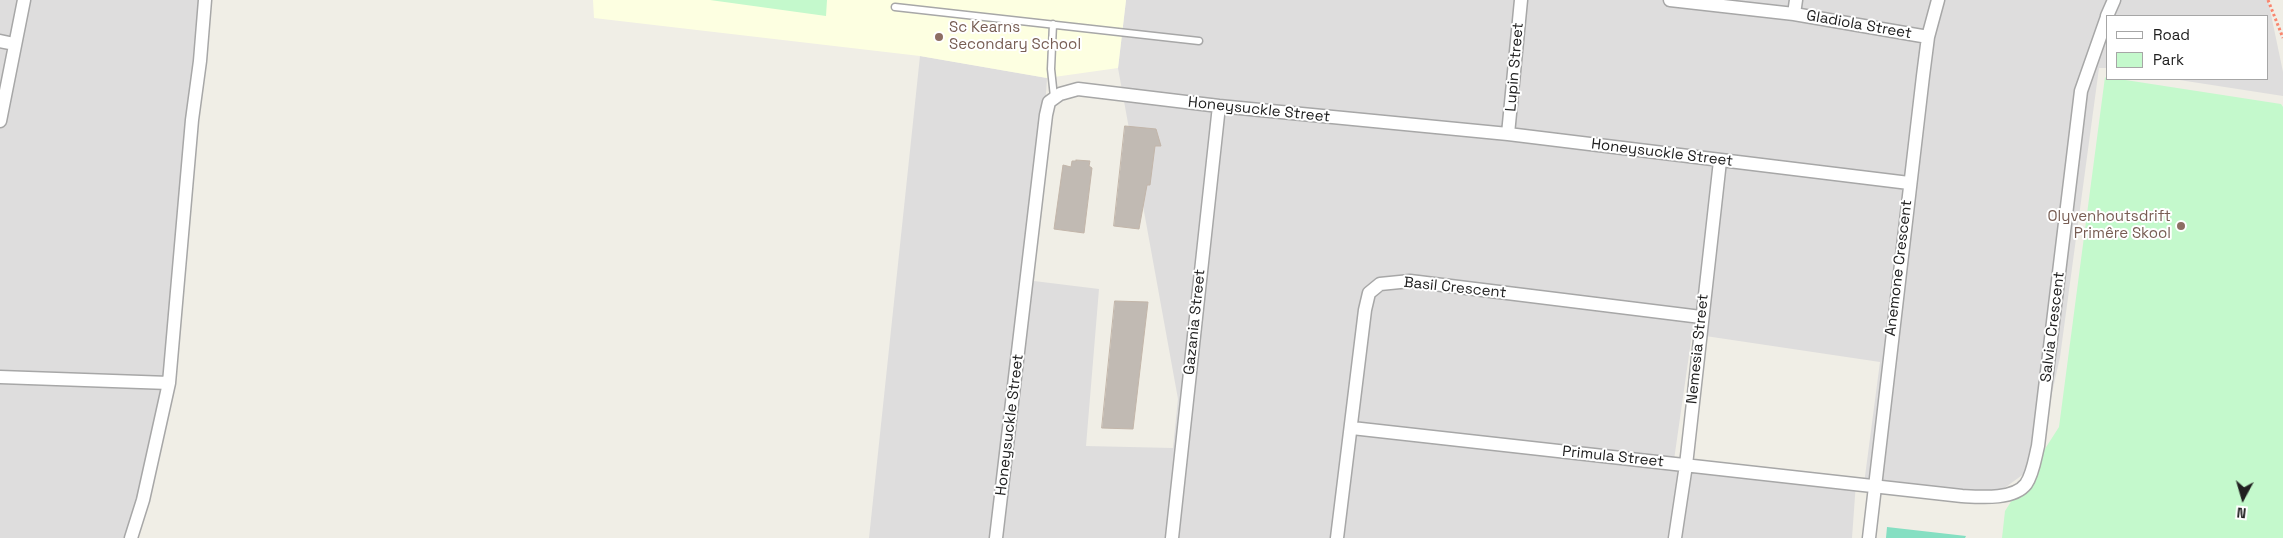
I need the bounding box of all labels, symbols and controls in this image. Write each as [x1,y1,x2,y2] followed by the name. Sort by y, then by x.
[1805,7,1913,43] street label: Gladiola Street
[2106,15,2268,80] legend
[949,19,1081,54] place label: Sc Kearns Secondary School
[1502,22,1528,112] street label: Lupin Street
[2153,25,2190,44] text: Road
[933,31,945,43] marker: Sc Kearns Secondary School
[2153,50,2184,69] text: Park
[1187,94,1331,126] street label: Honeysuckle Street
[1590,135,1734,171] street label: Honeysuckle Street
[1882,199,1916,337] street label: Anemone Crescent
[2048,208,2171,243] place label: Olyvenhoutsdrift Primêre Skool
[2175,220,2187,232] marker: Olyvenhoutsdrift Primêre Skool
[1181,268,1209,376] street label: Gazania Street
[2037,271,2069,383] street label: Salvia Crescent
[1403,274,1507,302] street label: Basil Crescent
[1683,293,1713,405] street label: Nemesia Street
[992,353,1028,497] street label: Honeysuckle Street
[1561,443,1665,471] street label: Primula Street
[2218,473,2268,523] north arrow
[2236,503,2247,522] text: N

